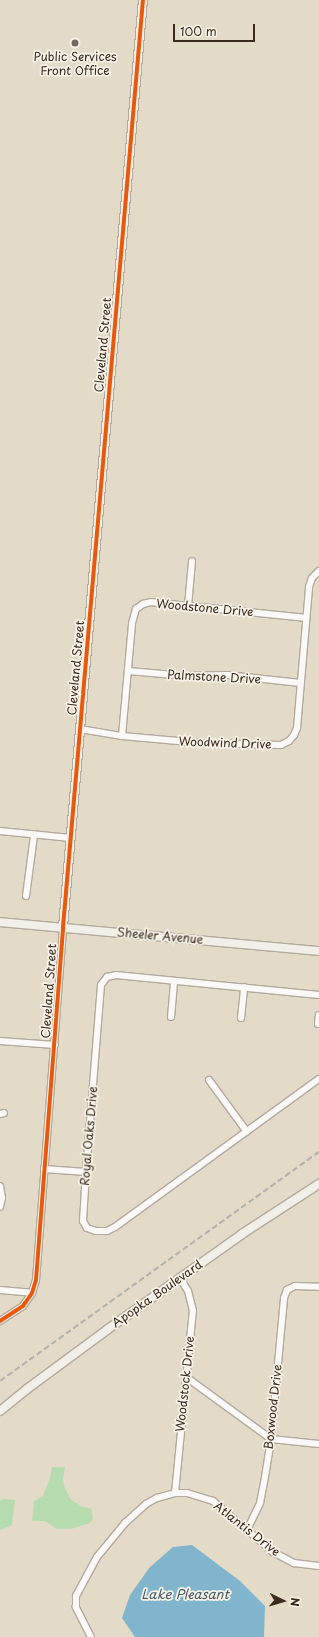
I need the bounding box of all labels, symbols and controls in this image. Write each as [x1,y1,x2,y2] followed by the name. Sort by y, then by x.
[175,16,257,42] scale bar
[180,22,217,40] text: 100 m
[70,38,80,48] marker: Public Services Front Office
[33,50,117,78] place label: Public Services Front Office
[92,297,114,393] street label: Cleveland Street
[156,597,254,619] street label: Woodstone Drive
[65,620,87,716] street label: Cleveland Street
[167,667,261,687] street label: Palmstone Drive
[178,734,272,752] street label: Woodwind Drive
[116,925,204,947] street label: Sheeler Avenue
[39,943,59,1039] street label: Cleveland Street
[77,1085,101,1187] street label: Royal Oaks Drive
[109,1257,205,1331] street label: Apopka Boulevard
[173,1335,197,1433] street label: Woodstock Drive
[261,1363,285,1451] street label: Boxwood Drive
[211,1499,283,1559] street label: Atlantis Drive
[263,1581,303,1621] north arrow
[141,1586,229,1602] water label: Lake Pleasant
[287,1597,304,1607] text: N

